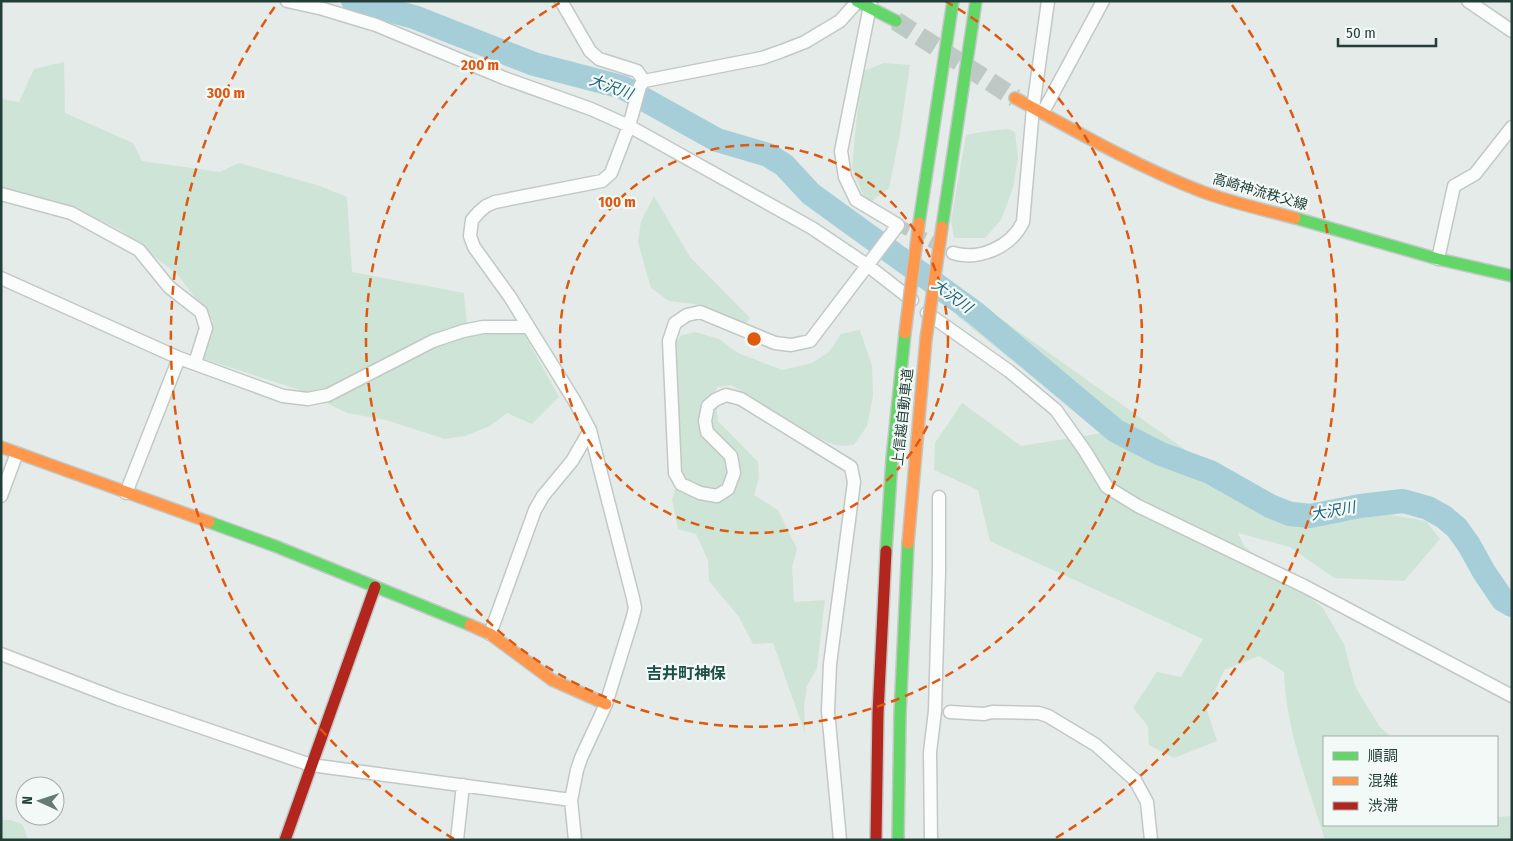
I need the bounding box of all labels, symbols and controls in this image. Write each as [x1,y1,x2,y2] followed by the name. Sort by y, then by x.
[1338,15,1436,47] scale bar
[1346,24,1376,42] text: 50 m
[460,56,499,74] text: 200 m
[587,71,637,104] water label: 大沢川
[206,84,245,102] text: 300 m
[1211,170,1309,214] street label: 高崎神流秩父線
[598,193,636,211] text: 100 m
[929,275,977,318] water label: 大沢川
[745,330,763,348] centre of rings
[889,367,917,467] street label: 上信越自動車道
[1309,498,1359,524] water label: 大沢川
[646,664,726,683] district label: 吉井町神保
[1323,736,1498,826] legend
[1368,747,1398,765] text: 順調
[1368,772,1398,790] text: 混雑
[15,776,65,826] north arrow
[19,796,36,805] text: N
[1368,797,1398,815] text: 渋滞

